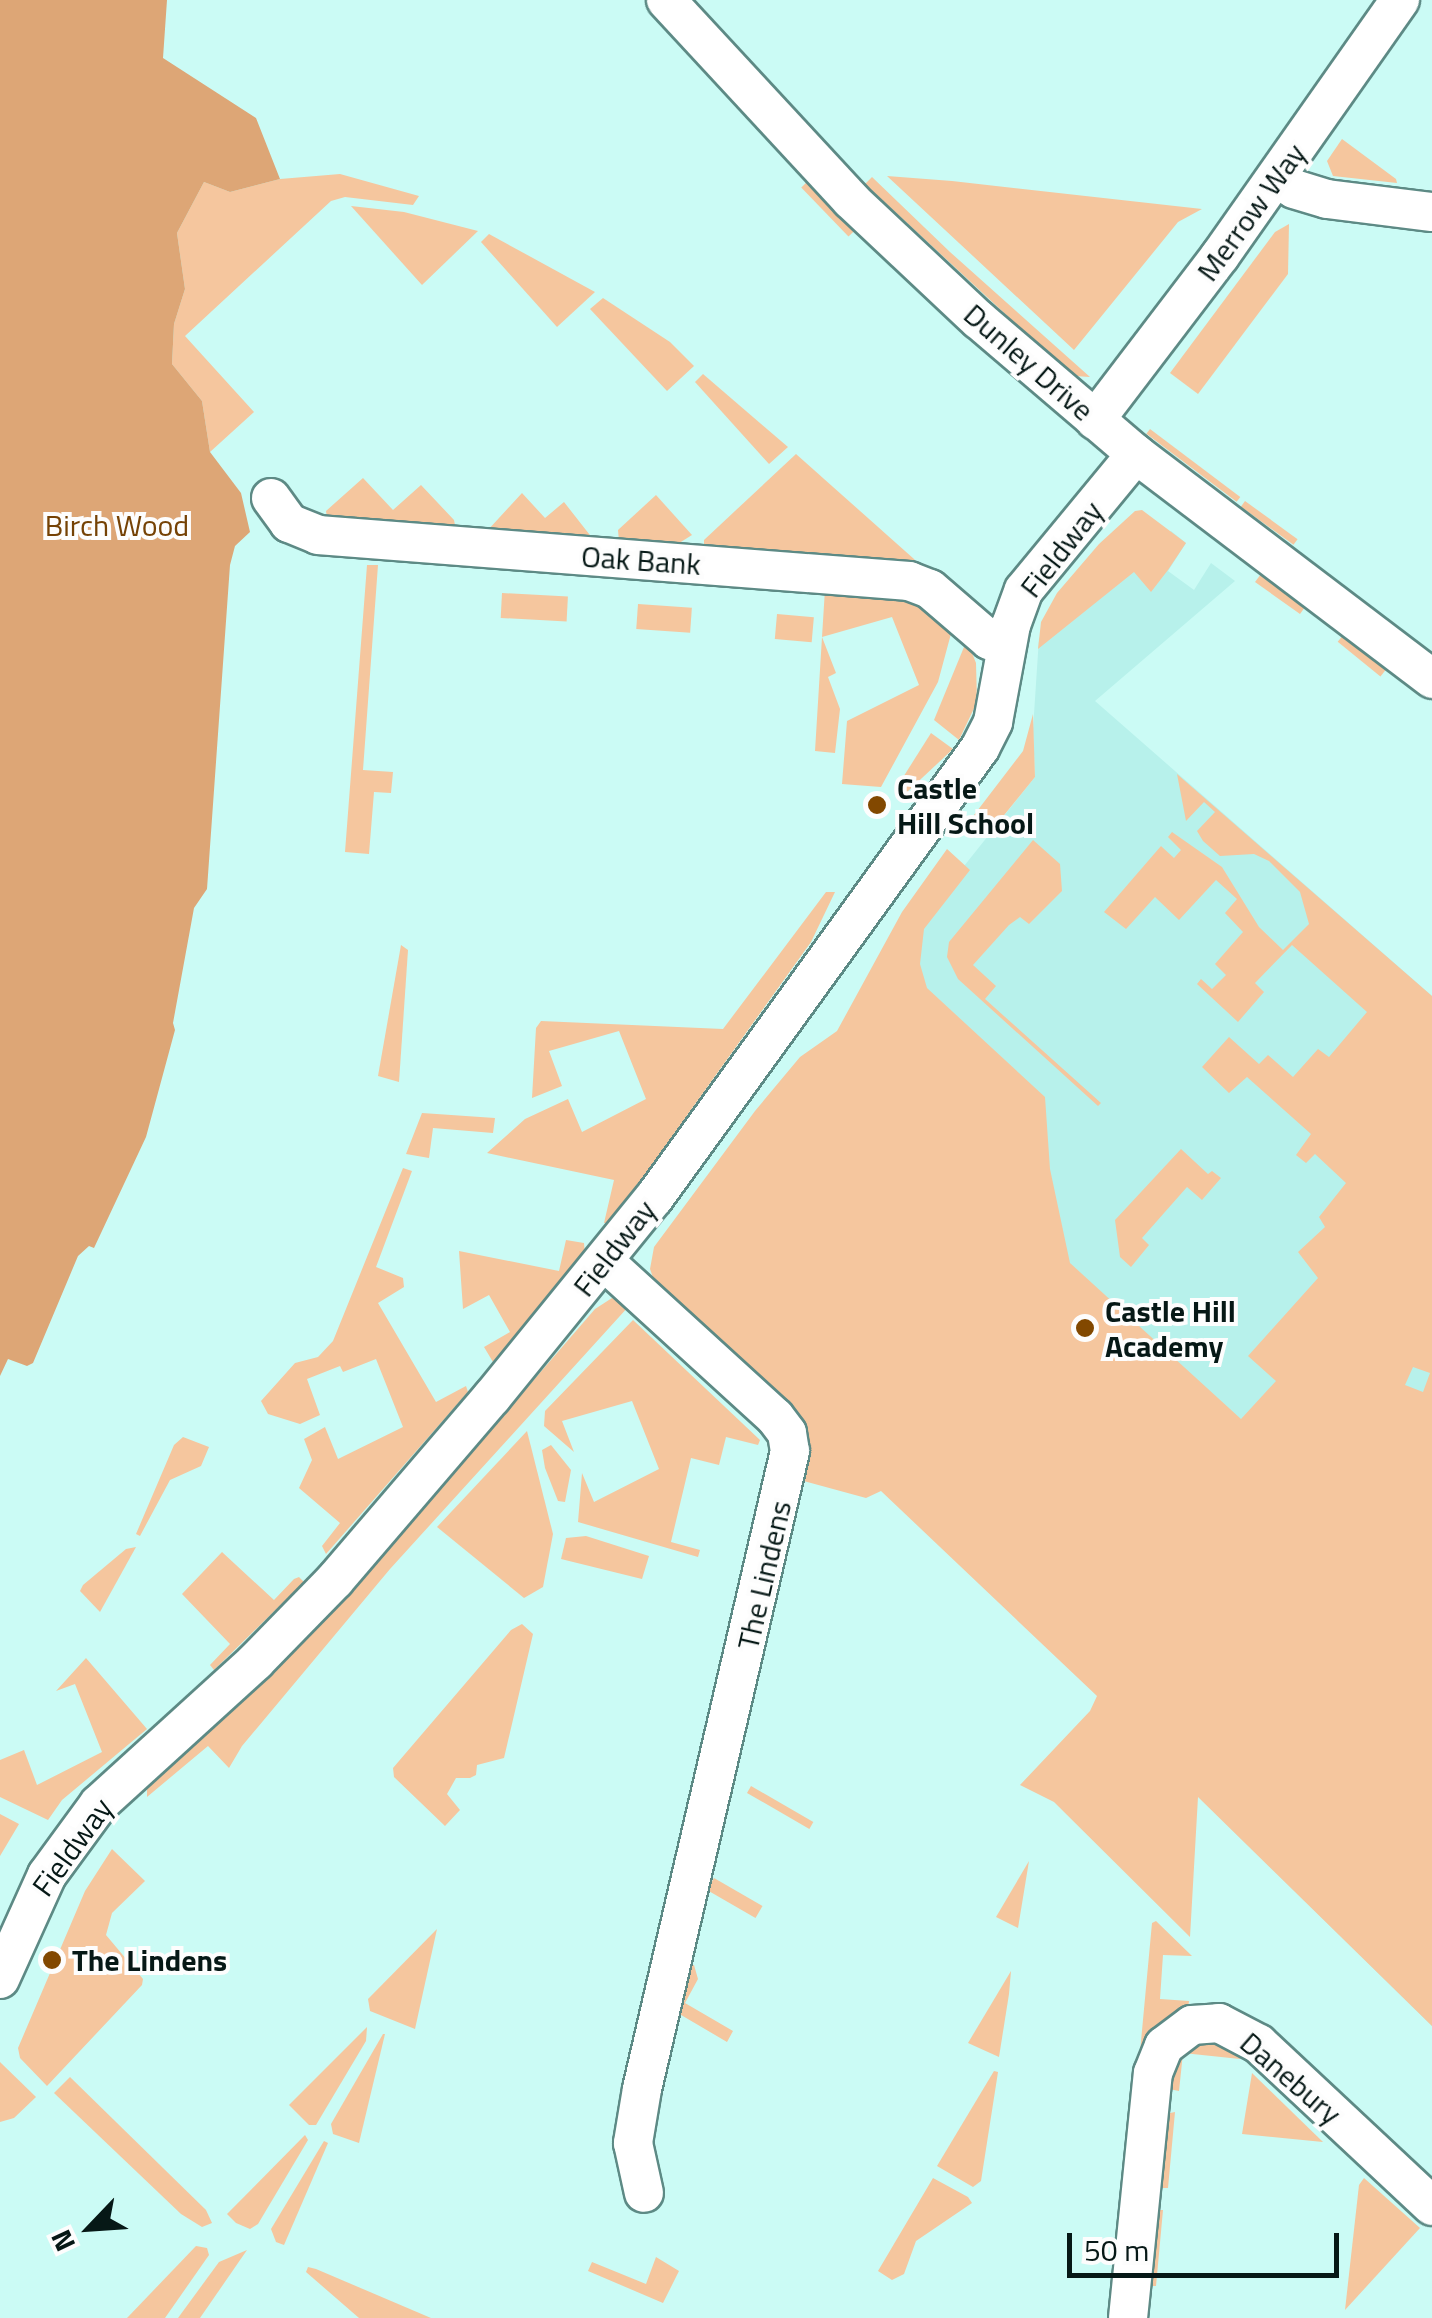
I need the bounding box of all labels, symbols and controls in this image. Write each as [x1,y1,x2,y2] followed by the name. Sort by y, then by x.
[1189,136,1313,288] street label: Merrow Way
[957,296,1101,428] street label: Dunley Drive
[1012,494,1110,604] street label: Fieldway
[45,507,189,543] park label: Birch Wood
[580,538,702,582] street label: Oak Bank
[897,770,1034,840] place label: Castle Hill School
[866,794,888,816] marker: Castle Hill School
[565,1193,663,1303] street label: Fieldway
[1105,1293,1236,1364] place label: Castle Hill Academy
[1074,1317,1096,1339] marker: Castle Hill Academy
[729,1497,799,1653] street label: The Lindens
[24,1791,120,1903] street label: Fieldway
[72,1942,227,1978] place label: The Lindens
[41,1949,63,1971] marker: The Lindens
[1233,2024,1349,2132] street label: Danebury
[40,2178,140,2278] north arrow
[1072,2213,1344,2275] scale bar
[39,2223,86,2259] text: N
[1084,2227,1149,2273] text: 50 m

